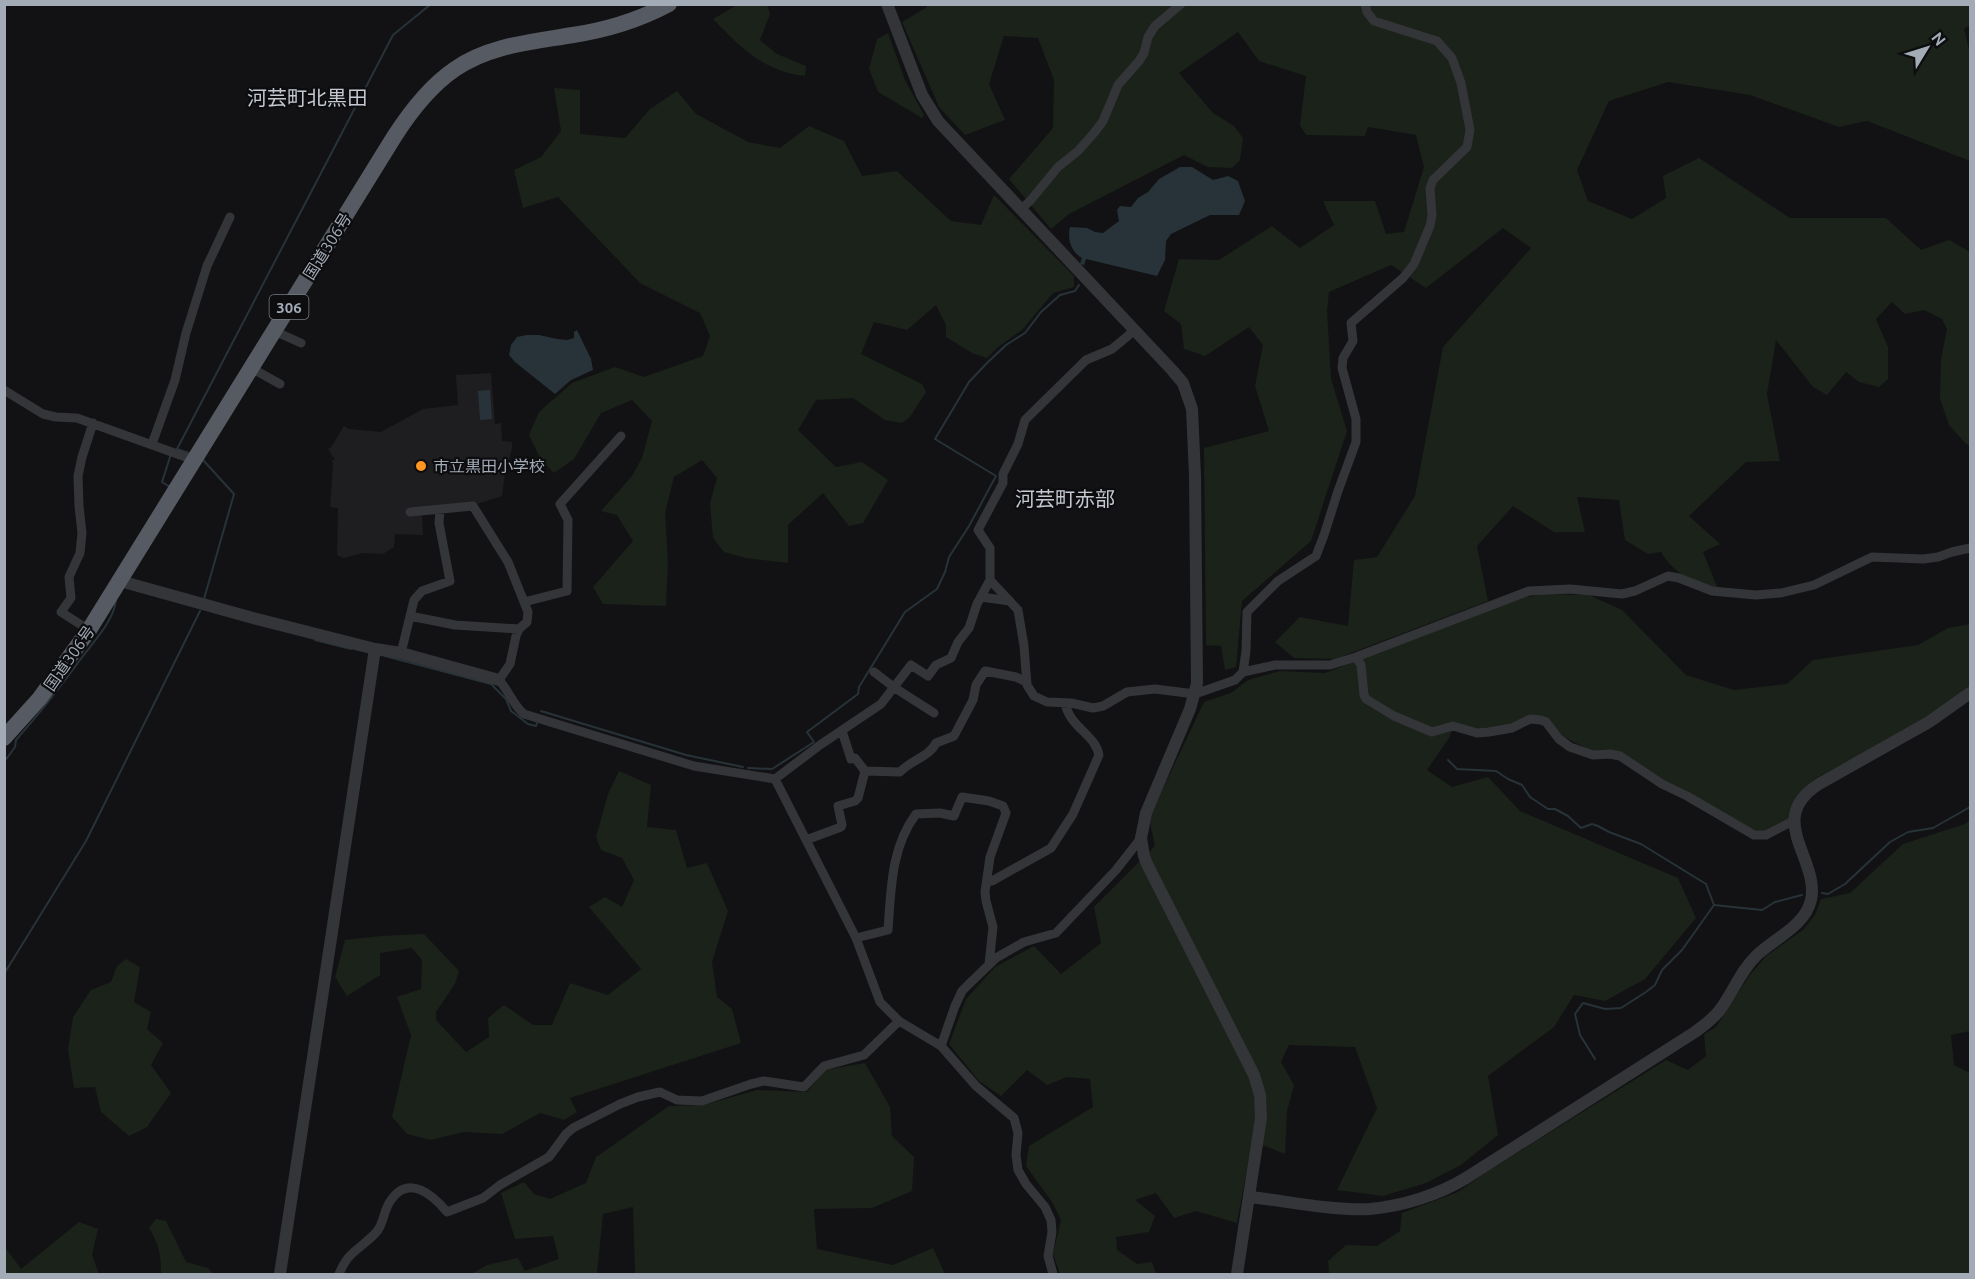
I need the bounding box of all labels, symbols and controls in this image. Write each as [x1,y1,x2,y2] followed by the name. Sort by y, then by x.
[1897,18,1957,78] north arrow
[1928,29,1950,49] text: N
[247,86,367,109] district label: 河芸町北黒田
[299,209,355,283] street label: 国道306号
[270,295,308,319] road number: 306
[433,457,545,475] place label: 市立黒田小学校
[414,459,428,473] marker: 市立黒田小学校
[1015,487,1115,510] district label: 河芸町赤部
[40,622,98,694] street label: 国道306号

